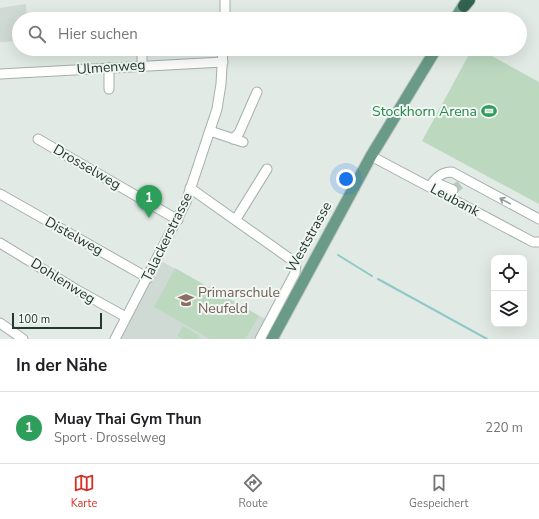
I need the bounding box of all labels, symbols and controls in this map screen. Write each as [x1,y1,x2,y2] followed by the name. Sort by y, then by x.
[12,12,527,56] search box
[26,23,48,45] icon: search
[58,24,138,44] text: Hier suchen
[76,55,146,79] street label: Ulmenweg
[372,102,477,121] place label: Stockhorn Arena
[480,102,498,120] sports icon: Stockhorn Arena
[50,140,124,194] street label: Drosselweg
[336,169,356,189] your location
[427,179,484,221] street label: Leubank
[136,185,162,218] pin: 1
[137,189,197,285] street label: Talackerstrasse
[499,196,511,204] one-way arrow
[282,198,336,276] street label: Weststrasse
[41,212,107,260] street label: Distelweg
[27,254,99,308] street label: Dohlenweg
[491,255,527,327] map controls
[491,255,527,291] button: locate
[198,283,280,318] place label: Primarschule Neufeld
[177,291,195,309] school or university icon: Primarschule Neufeld
[491,291,527,327] button: layers
[12,311,102,330] scale bar
[18,312,50,327] text: 100 m
[16,354,107,377] text: In der Nähe
[54,409,202,429] text: Muay Thai Gym Thun
[25,419,33,437] text: 1
[485,419,523,437] text: 220 m
[54,429,166,447] text: Sport · Drosselweg
[71,472,97,511] tab: Karte
[239,472,268,511] tab: Route
[409,472,468,511] tab: Gespeichert

